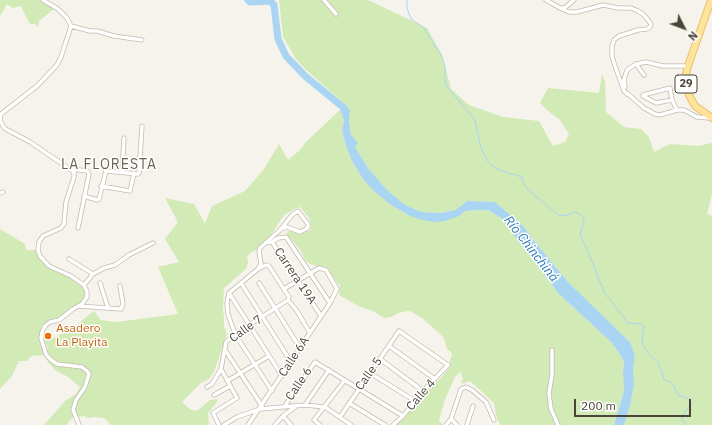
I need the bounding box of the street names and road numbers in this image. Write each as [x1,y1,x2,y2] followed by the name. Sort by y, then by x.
[675,75,697,93] road number: 29
[271,245,319,307] street label: Carrera 19A
[227,312,265,346] street label: Calle 7
[276,334,312,380] street label: Calle 6A
[353,355,385,393] street label: Calle 5
[283,365,315,403] street label: Calle 6
[403,376,439,414] street label: Calle 4

